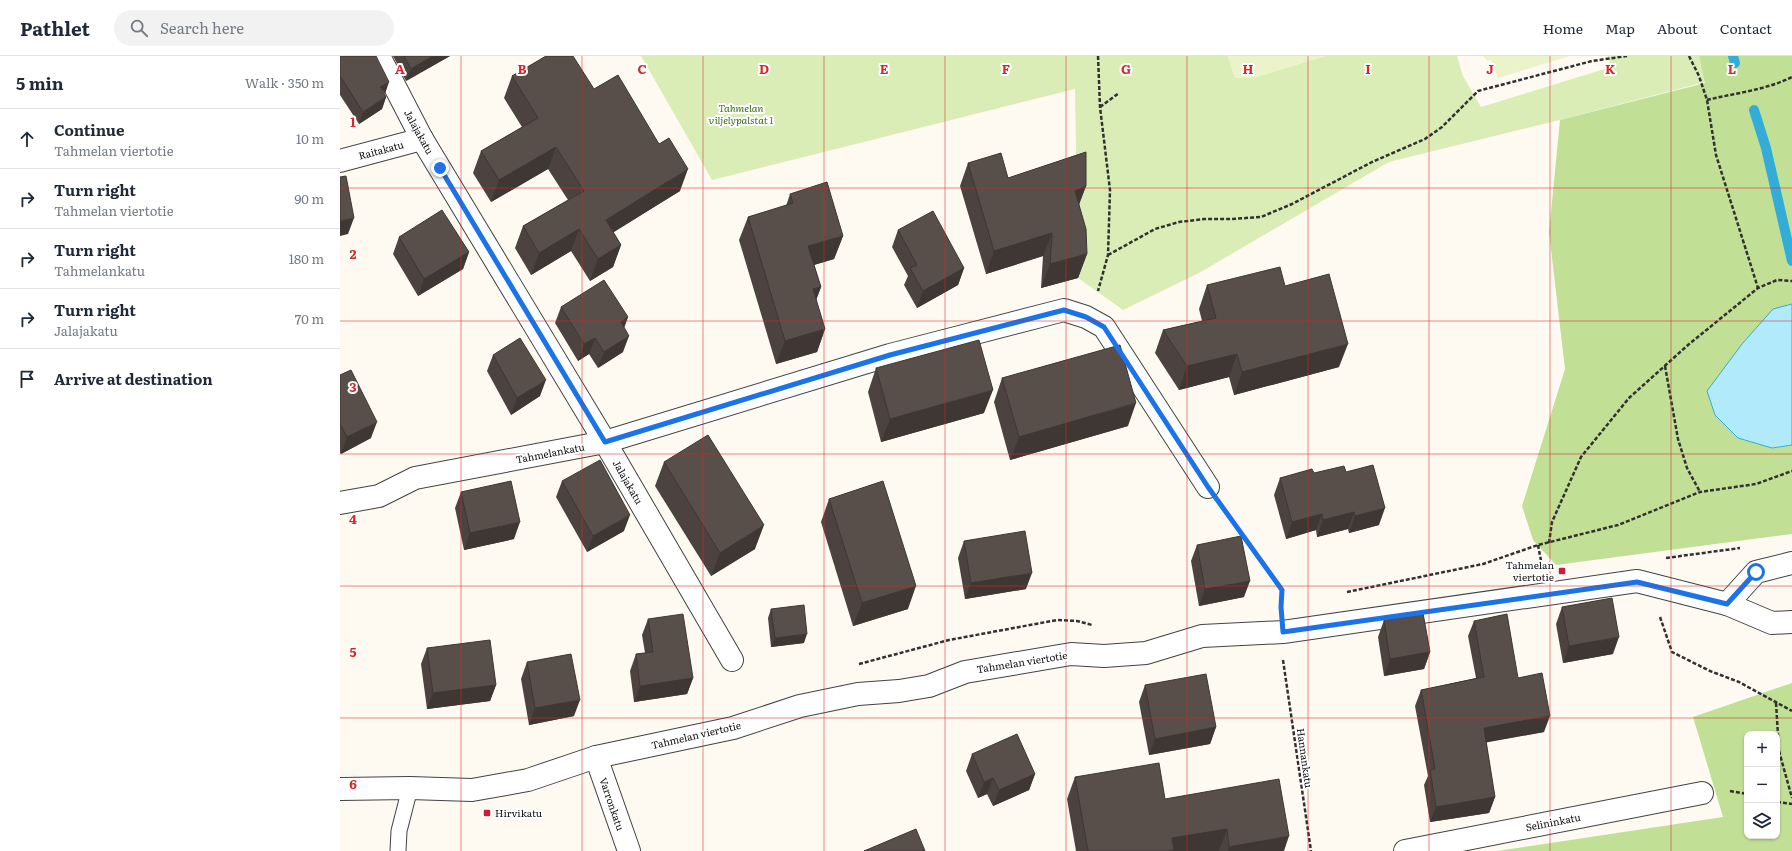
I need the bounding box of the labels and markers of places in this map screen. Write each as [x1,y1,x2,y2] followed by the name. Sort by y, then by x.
[1505,557,1554,584] place label: Tahmelan viertotie
[1557,566,1567,576] marker: Tahmelan viertotie
[495,805,543,820] place label: Hirvikatu
[482,808,492,818] marker: Hirvikatu

